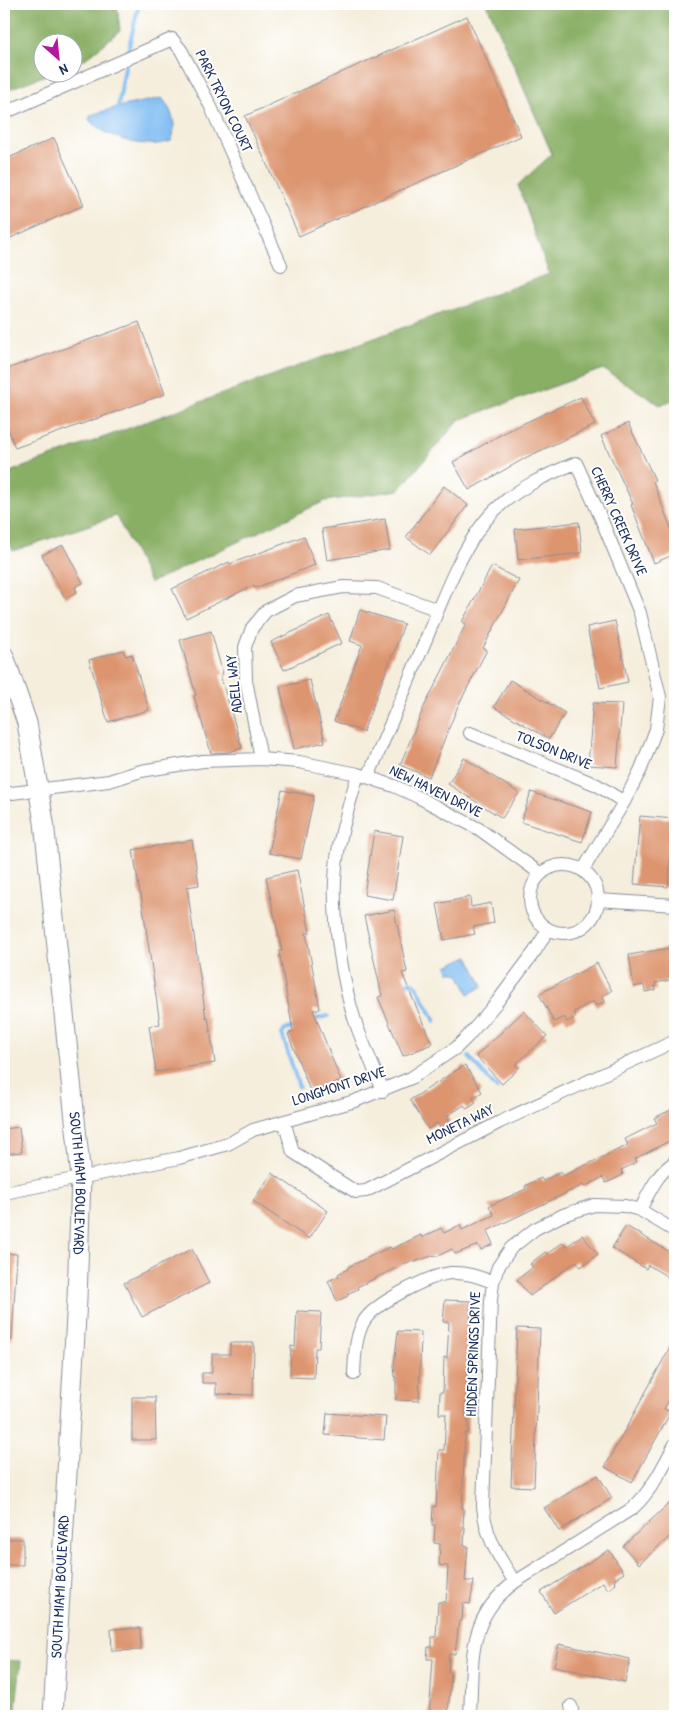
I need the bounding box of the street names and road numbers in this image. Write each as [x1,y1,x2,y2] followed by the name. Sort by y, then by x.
[191,46,259,156] street label: PARK TRYON COURT
[586,463,653,579] street label: CHERRY CREEK DRIVE
[220,653,247,714] street label: ADELL WAY
[513,725,596,774] street label: TOLSON DRIVE
[386,759,486,822] street label: NEW HAVEN DRIVE
[289,1060,389,1111] street label: LONGMONT DRIVE
[422,1098,497,1149] street label: MONETA WAY
[64,1111,92,1255] street label: SOUTH MIAMI BOULEVARD
[460,1291,485,1417] street label: HIDDEN SPRINGS DRIVE
[45,1514,74,1659] street label: SOUTH MIAMI BOULEVARD

